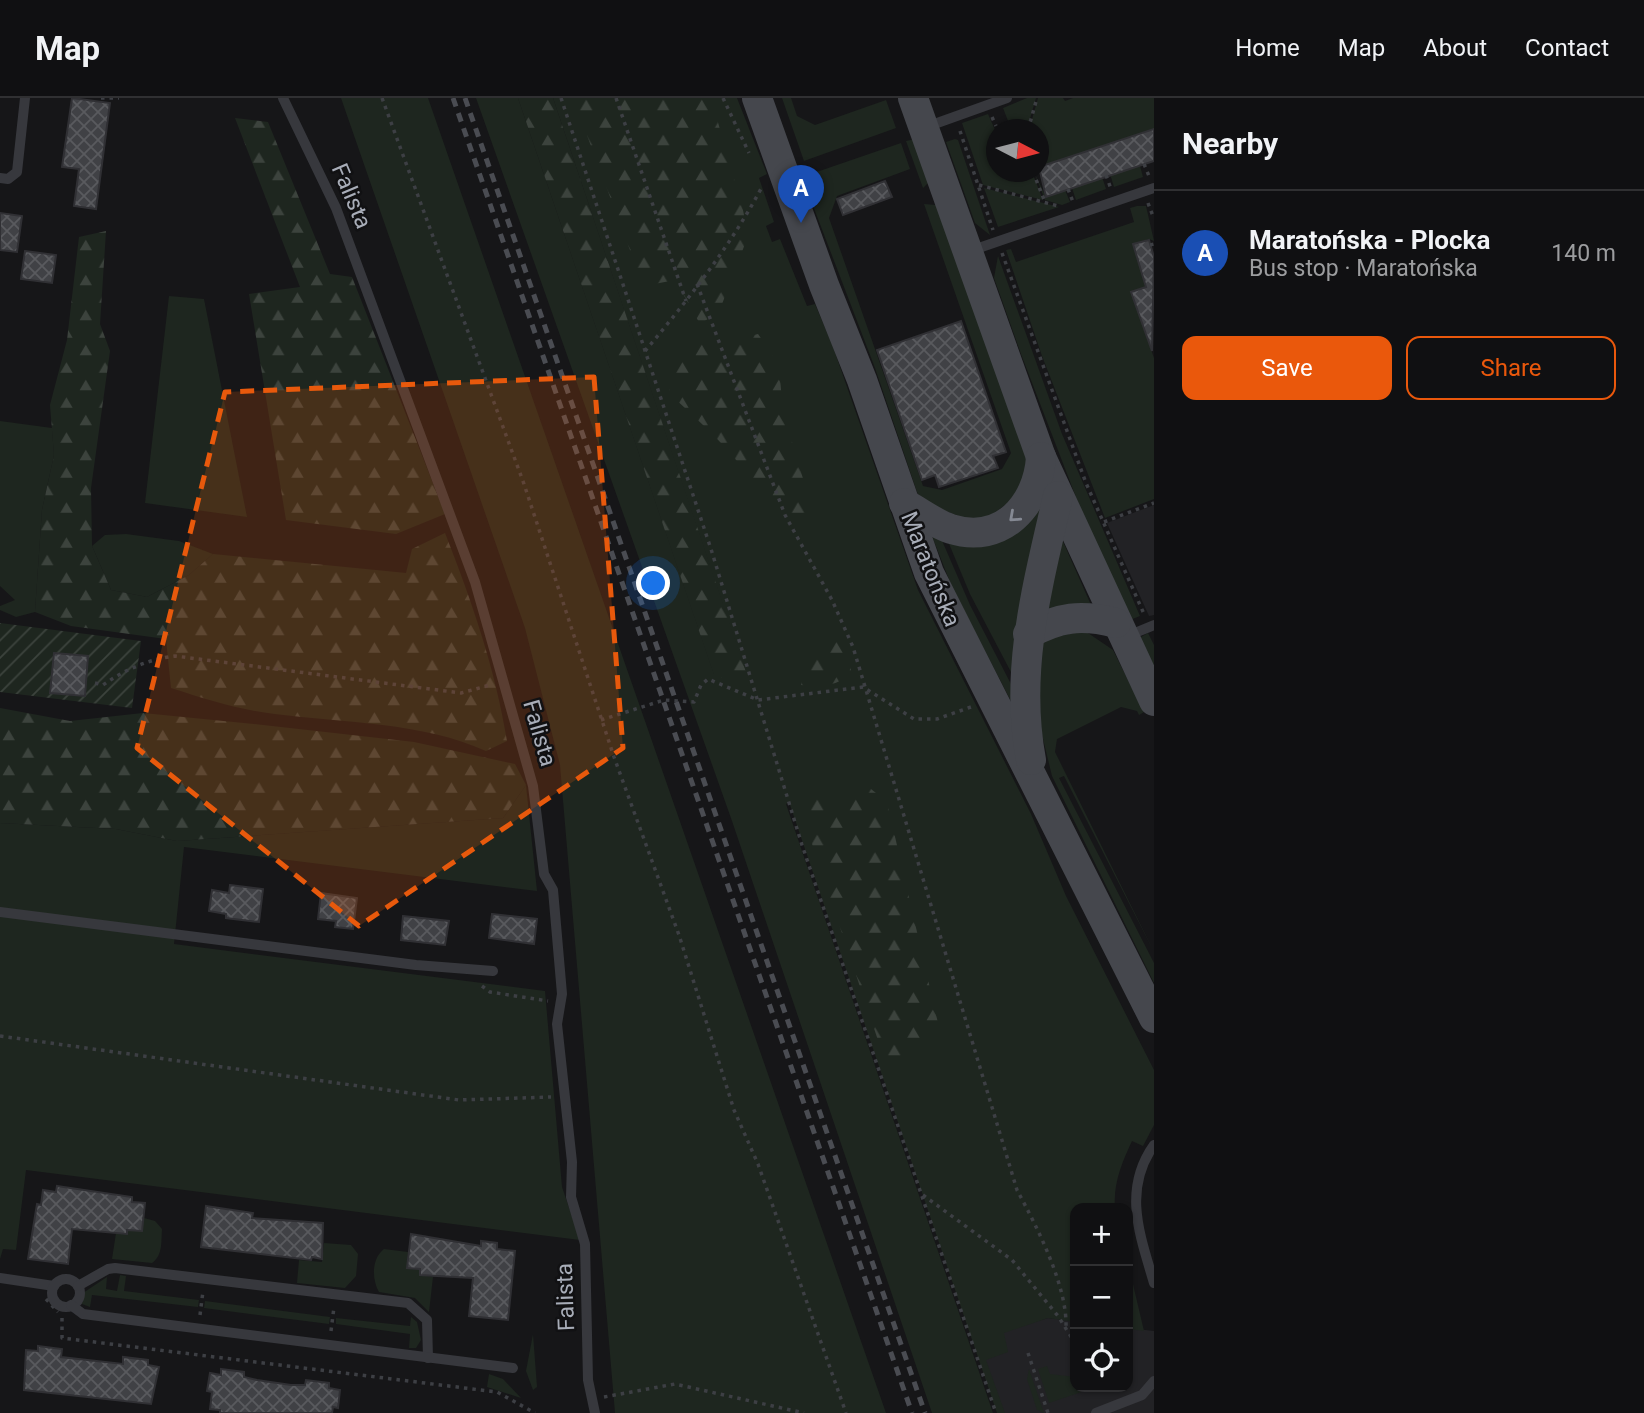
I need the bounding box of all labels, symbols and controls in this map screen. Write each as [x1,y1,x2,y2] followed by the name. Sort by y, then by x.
[35,29,100,68] text: Map
[1235,34,1300,62] text: Home
[1338,34,1385,62] text: Map
[1423,34,1487,62] text: About
[1525,34,1609,62] text: Contact
[986,119,1049,182] north arrow
[1182,126,1278,161] text: Nearby
[326,160,377,233] street label: Falista
[778,165,824,223] pin: A
[1249,225,1490,255] text: Maratońska - Plocka
[1197,240,1213,267] text: A
[1551,240,1616,267] text: 140 m
[1249,255,1478,282] text: Bus stop · Maratońska
[1182,336,1392,400] button: Save
[1406,336,1616,400] button: Share
[895,508,966,631] street label: Maratońska
[1009,509,1022,521] one-way arrow
[636,566,670,600] your location
[517,697,562,770] street label: Falista
[1070,1203,1133,1392] map controls
[1070,1203,1133,1266] button: +
[551,1263,580,1331] street label: Falista
[1070,1266,1133,1329] button: −
[1070,1329,1133,1392] button: locate

